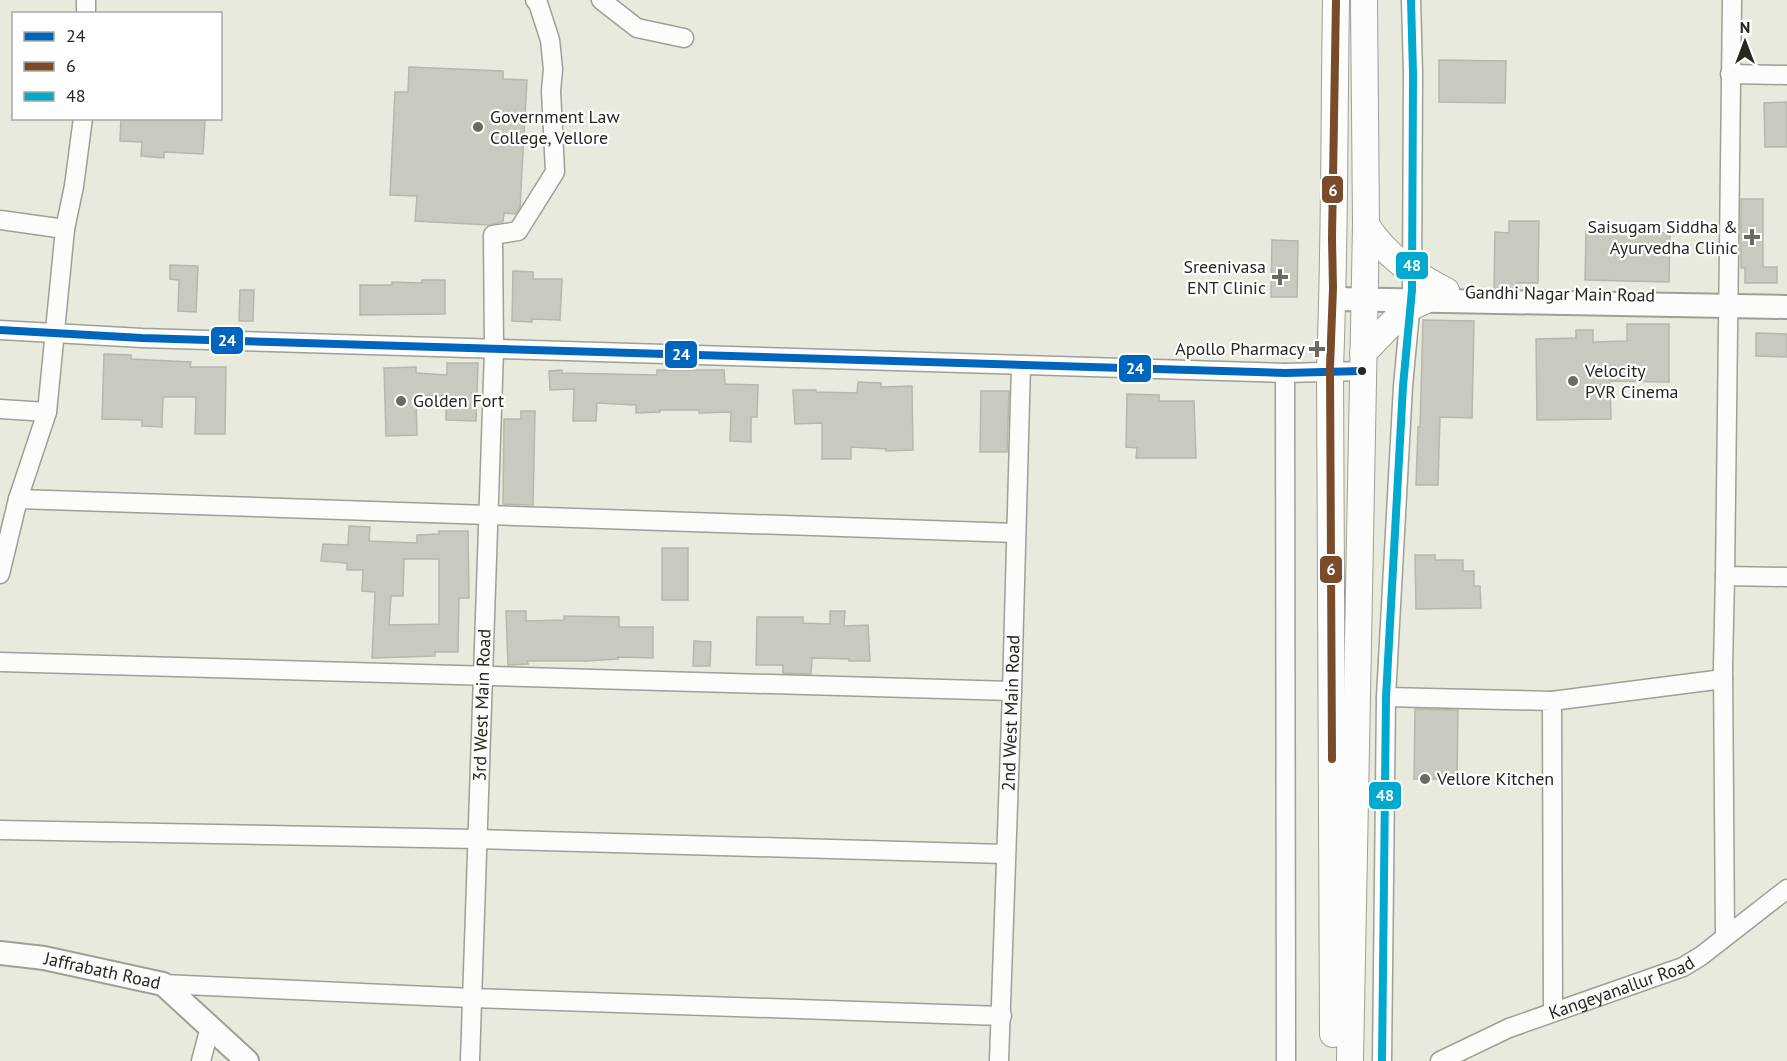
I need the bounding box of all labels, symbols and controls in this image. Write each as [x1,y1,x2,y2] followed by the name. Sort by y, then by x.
[12,12,222,120] legend
[1715,12,1775,72] north arrow
[1740,17,1750,37] text: N
[66,24,86,47] text: 24
[66,54,76,77] text: 6
[66,84,86,107] text: 48
[490,105,620,149] place label: Government Law College, Vellore
[471,120,485,134] marker: Government Law College, Vellore
[1321,175,1344,204] line badge: 6
[1328,180,1338,200] text: 6
[1587,215,1738,259] place label: Saisugam Siddha & Ayurvedha Clinic
[1743,228,1761,246] marker: Saisugam Siddha & Ayurvedha Clinic
[1395,251,1429,280] line badge: 48
[1183,255,1266,299] place label: Sreenivasa ENT Clinic
[1403,255,1421,275] text: 48
[1271,268,1289,286] marker: Sreenivasa ENT Clinic
[1465,280,1655,307] street label: Gandhi Nagar Main Road
[210,326,244,355] line badge: 24
[218,330,236,350] text: 24
[1175,337,1306,360] place label: Apollo Pharmacy
[664,340,698,369] line badge: 24
[1310,342,1324,356] marker: Apollo Pharmacy
[672,344,690,364] text: 24
[1118,354,1152,383] line badge: 24
[1126,358,1144,378] text: 24
[1584,359,1678,403] place label: Velocity PVR Cinema
[1356,365,1368,377] unlabelled marker
[1566,374,1580,388] marker: Velocity PVR Cinema
[413,389,504,412] place label: Golden Fort
[394,394,408,408] marker: Golden Fort
[1319,555,1343,584] line badge: 6
[1326,559,1336,579] text: 6
[467,628,496,782] street label: 3rd West Main Road
[996,635,1025,792] street label: 2nd West Main Road
[1436,767,1554,790] place label: Vellore Kitchen
[1418,772,1432,786] marker: Vellore Kitchen
[1368,781,1402,810] line badge: 48
[1376,785,1394,805] text: 48
[41,946,163,994] street label: Jaffrabath Road
[1546,951,1699,1024] street label: Kangeyanallur Road

